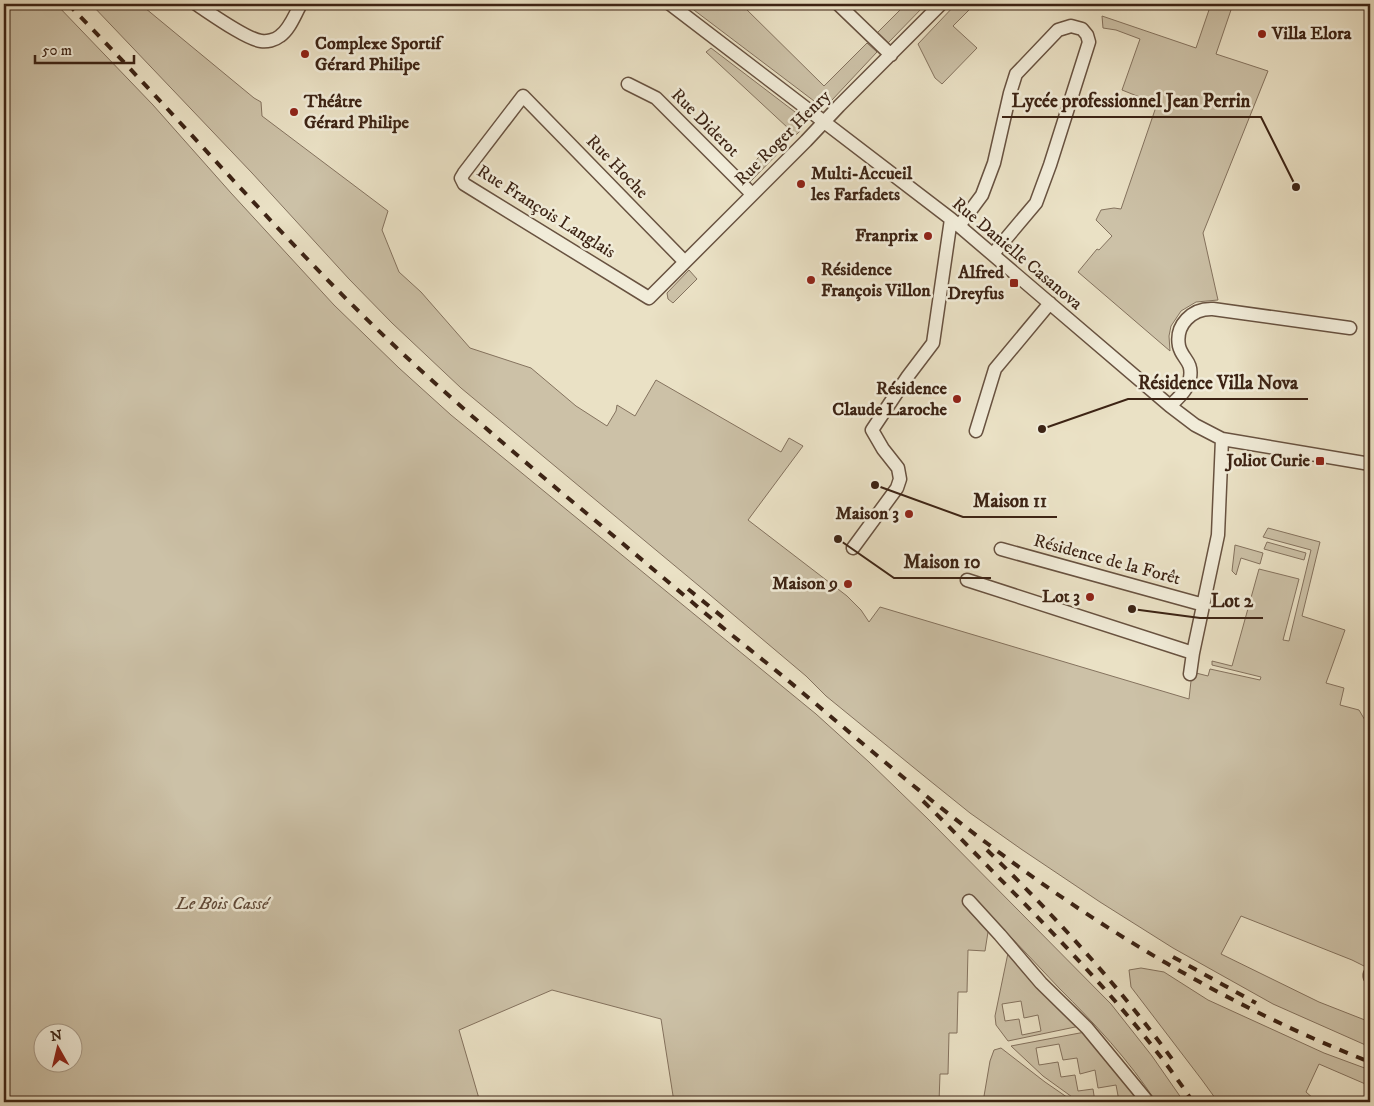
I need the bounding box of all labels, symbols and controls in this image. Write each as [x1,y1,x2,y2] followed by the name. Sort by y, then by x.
[1271,23,1352,45] place label: Villa Elora
[1256,28,1268,40] marker: Villa Elora
[35,32,134,64] scale bar
[315,33,444,76] place label: Complexe Sportif Gérard Philipe
[42,41,72,60] text: 50 m
[299,48,311,60] marker: Complexe Sportif Gérard Philipe
[1002,83,1261,117] callout: Lycée professionnel Jean Perrin
[666,84,744,162] street label: Rue Diderot
[731,85,836,190] street label: Rue Roger Henry
[1012,90,1252,113] text: Lycée professionnel Jean Perrin
[303,91,409,134] place label: Théâtre Gérard Philipe
[288,106,300,118] marker: Théâtre Gérard Philipe
[581,131,653,203] street label: Rue Hoche
[473,160,619,264] street label: Rue François Langlais
[810,163,913,206] place label: Multi-Accueil les Farfadets
[795,178,807,190] marker: Multi-Accueil les Farfadets
[947,193,1087,315] street label: Rue Danielle Casanova
[855,225,918,247] place label: Franprix
[922,230,934,242] marker: Franprix
[821,259,931,302] place label: Résidence François Villon
[947,262,1005,305] place label: Alfred Dreyfus
[805,274,817,286] marker: Résidence François Villon
[1008,277,1020,289] marker: Alfred Dreyfus
[1128,365,1308,399] callout: Résidence Villa Nova
[1138,372,1299,395] text: Résidence Villa Nova
[832,378,948,421] place label: Résidence Claude Laroche
[951,393,963,405] marker: Résidence Claude Laroche
[1225,450,1311,472] place label: Joliot Curie
[1314,455,1326,467] marker: Joliot Curie
[963,483,1057,517] callout: Maison 11
[973,490,1047,513] text: Maison 11
[836,503,899,525] place label: Maison 3
[903,508,915,520] marker: Maison 3
[1031,530,1183,590] street label: Résidence de la Forêt
[894,544,991,578] callout: Maison 10
[903,551,981,574] text: Maison 10
[772,573,838,595] place label: Maison 9
[842,578,854,590] marker: Maison 9
[1200,584,1263,618] callout: Lot 2
[1042,586,1080,608] place label: Lot 3
[1211,590,1254,613] text: Lot 2
[1084,591,1096,603] marker: Lot 3
[175,893,271,915] park label: Le Bois Cassé
[32,1024,82,1074] north arrow
[49,1026,64,1046] text: N

